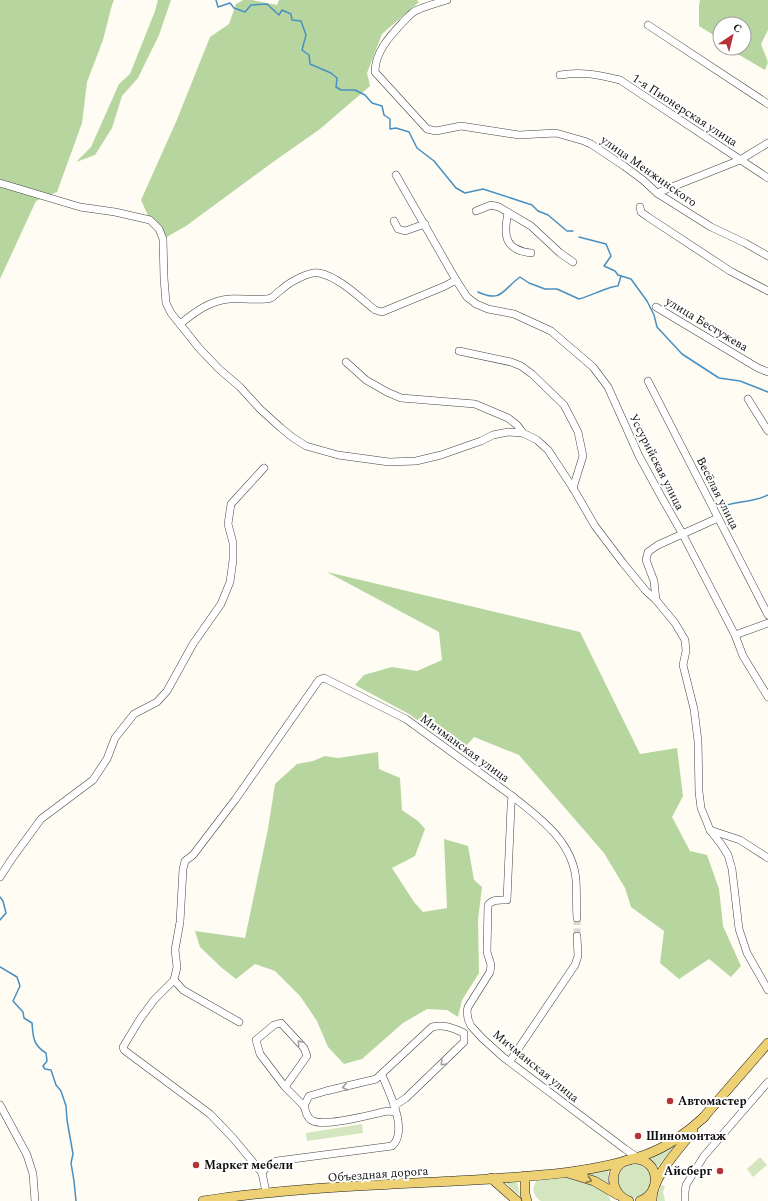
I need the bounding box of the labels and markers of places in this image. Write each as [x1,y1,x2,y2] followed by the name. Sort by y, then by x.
[678,1092,746,1111] place label: Автомастер
[665,1096,675,1106] marker: Автомастер
[646,1127,727,1146] place label: Шиномонтаж
[633,1131,643,1141] marker: Шиномонтаж
[204,1156,293,1175] place label: Маркет мебели
[191,1160,201,1170] marker: Маркет мебели
[664,1162,712,1181] place label: Айсберг
[715,1166,725,1176] marker: Айсберг

